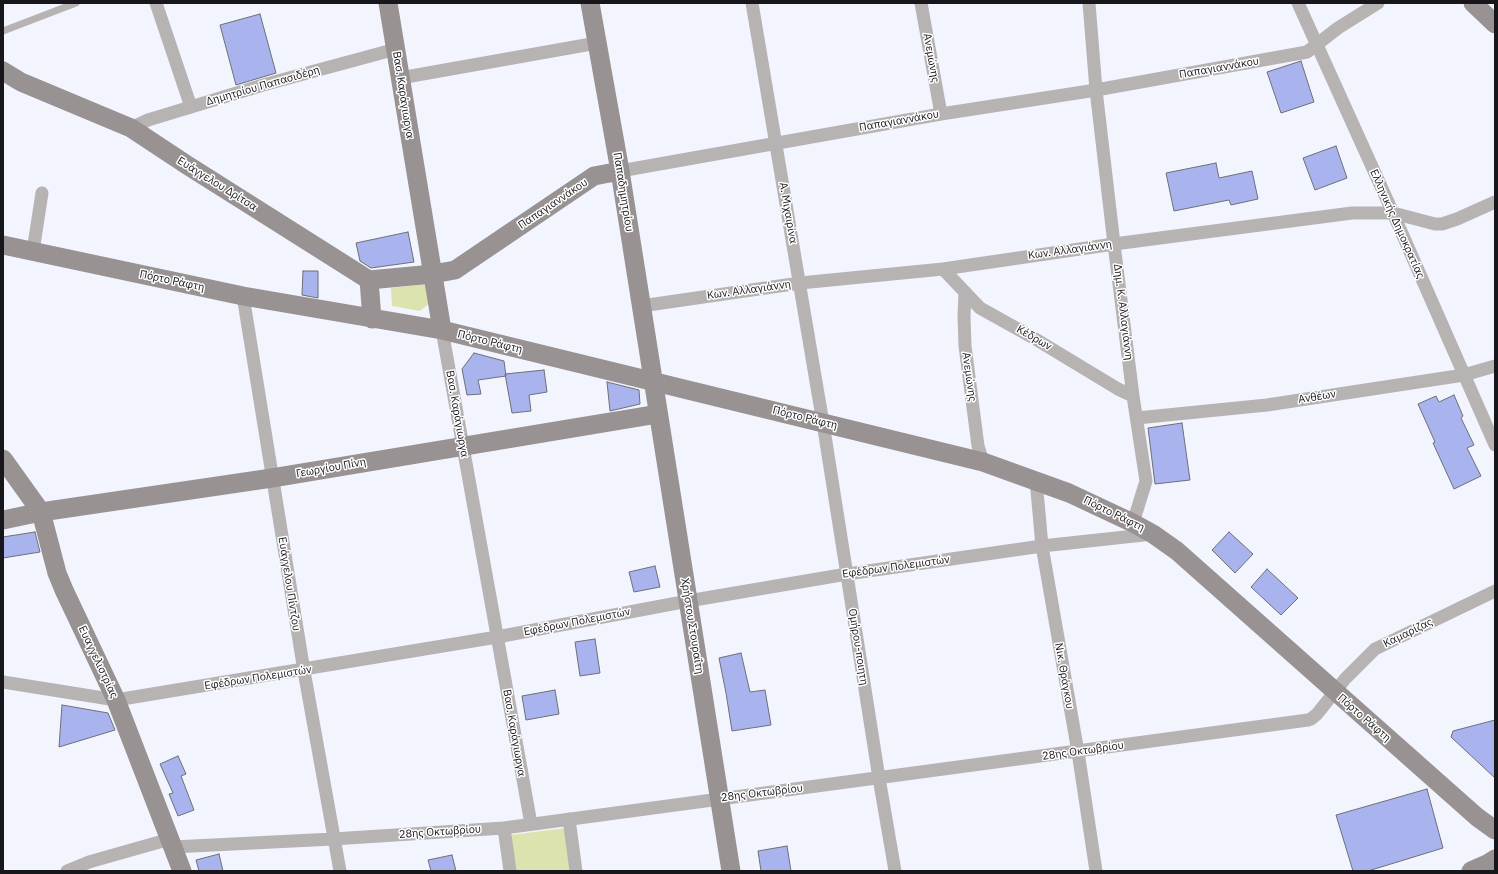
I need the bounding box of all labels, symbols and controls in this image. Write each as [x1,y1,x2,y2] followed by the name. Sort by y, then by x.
[920,32,942,84] street label: Ανεμώνης
[390,50,416,140] street label: Βασ. Καράγιωργα
[1178,54,1260,82] street label: Παπαγιαννάκου
[205,63,321,109] street label: Δημητρίου Παπασιδέρη
[858,107,940,135] street label: Παπαγιαννάκου
[610,151,636,233] street label: Παπαδημητρίου
[175,154,259,214] street label: Ευάγγελου Δρίτσα
[1367,167,1427,281] street label: Ελληνικής Δημοκρατίας
[516,176,590,232] street label: Παπαγιαννάκου
[776,181,800,245] street label: Α. Μιχαιρίνα
[1027,238,1113,262] street label: Κων. Αλλαγιάννη
[1111,263,1135,361] street label: Δημ. Κ. Αλλαγιάννη
[138,268,206,294] street label: Πόρτο Ράφτη
[706,278,792,302] street label: Κων. Αλλαγιάννη
[1014,323,1054,353] street label: Κέδρων
[456,328,524,356] street label: Πόρτο Ράφτη
[959,351,979,403] street label: Ανεμώνης
[443,369,471,459] street label: Βασ. Καράγιωργα
[1297,388,1337,406] street label: Ανθέων
[771,404,839,432] street label: Πόρτο Ράφτη
[295,455,367,481] street label: Γεωργίου Πίνη
[1081,494,1147,534] street label: Πόρτο Ράφτη
[275,536,303,632] street label: Ευάγγελου Πίντζου
[841,553,951,581] street label: Εφέδρων Πολεμιστών
[678,577,706,675] street label: Χρήστου Στουραΐτη
[523,605,631,639] street label: Εφέδρων Πολεμιστών
[845,608,871,686] street label: Ομήρου-ποιητη
[1381,615,1435,651] street label: Καμαρίζας
[75,624,121,700] street label: Ευαγγελιστρίας
[1052,642,1076,710] street label: Νικ. Θράγκου
[203,663,313,693] street label: Εφέδρων Πολεμιστών
[500,688,528,778] street label: Βασ. Καράγιωργα
[1335,691,1393,745] street label: Πόρτο Ράφτη
[1041,739,1125,763] street label: 28ης Οκτωβρίου
[720,781,804,805] street label: 28ης Οκτωβρίου
[398,823,482,841] street label: 28ης Οκτωβρίου

